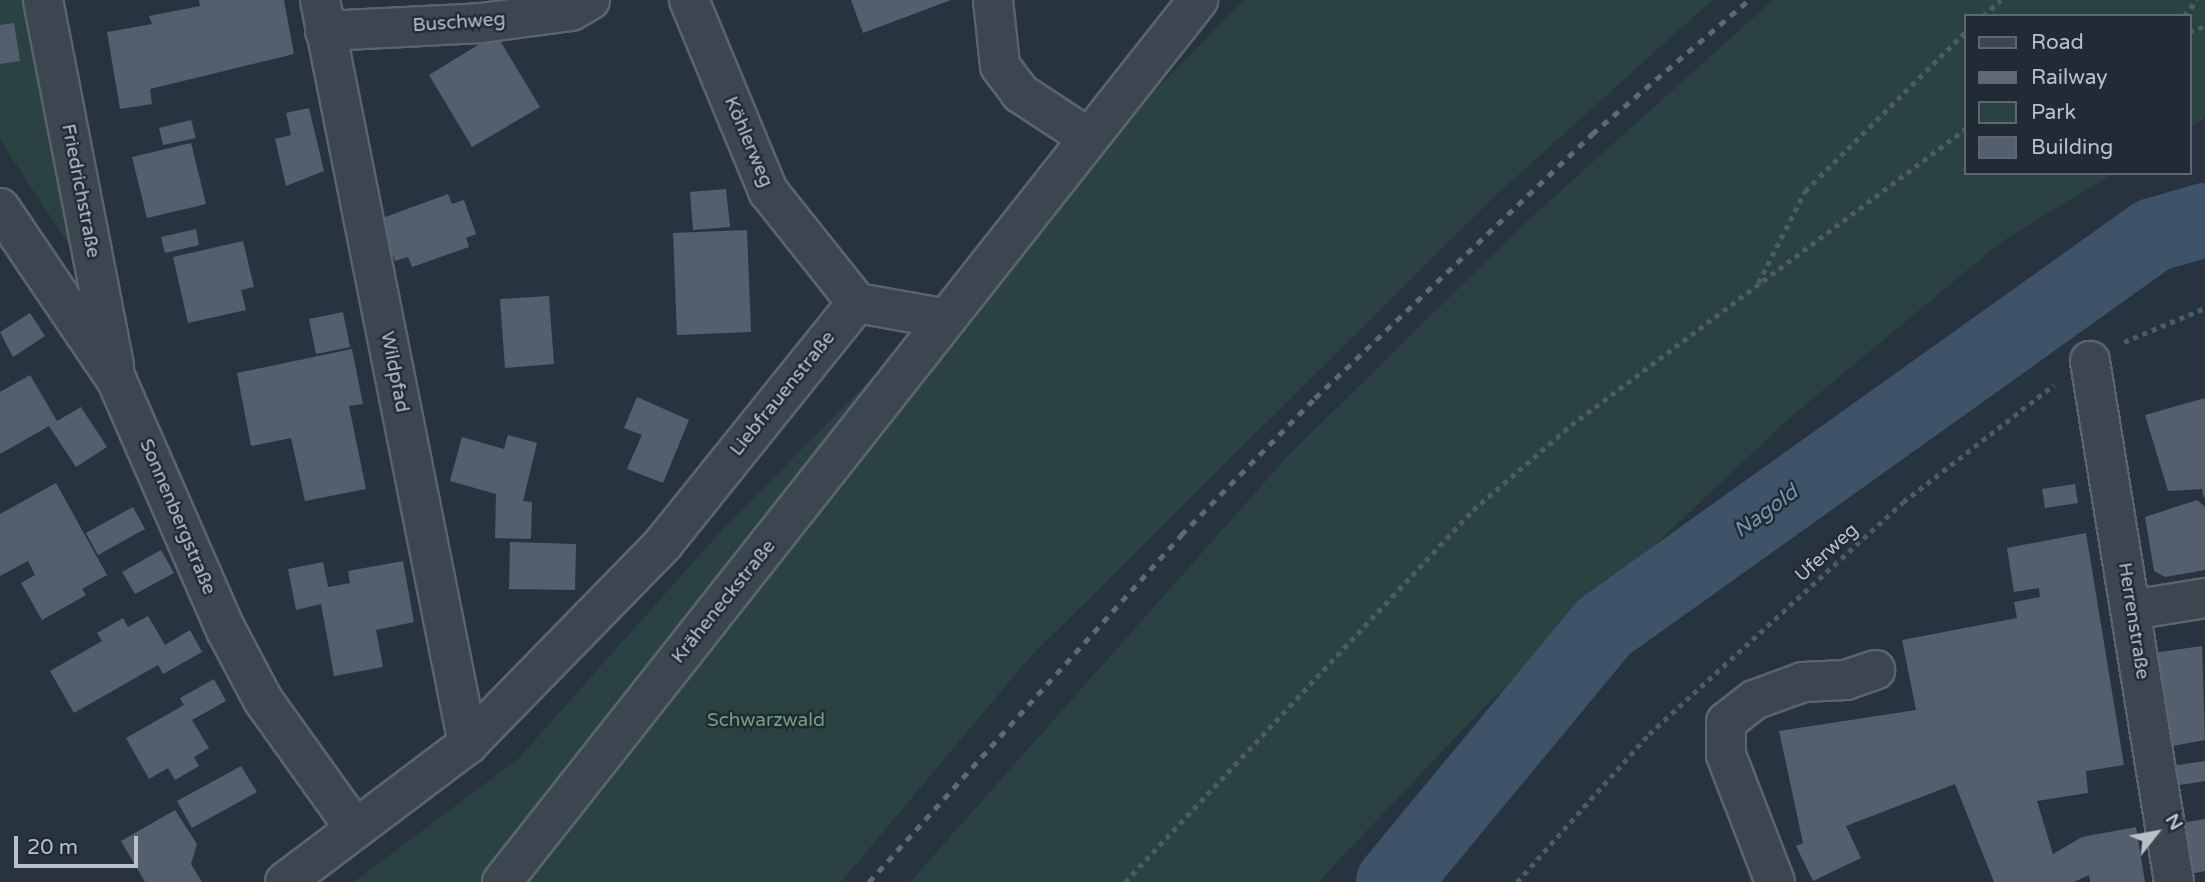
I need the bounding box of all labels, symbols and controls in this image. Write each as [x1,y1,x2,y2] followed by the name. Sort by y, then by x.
[412,8,506,38] street label: Buschweg
[1964,14,2191,175] legend
[2031,30,2084,55] text: Road
[2031,65,2108,90] text: Railway
[719,93,777,191] street label: Köhlerweg
[2031,100,2076,125] text: Park
[56,122,104,260] street label: Friedrichstraße
[2031,135,2113,160] text: Building
[726,327,840,461] street label: Liebfrauenstraße
[375,330,413,414] street label: Wildpfad
[134,436,220,598] street label: Sonnenbergstraße
[1729,480,1803,544] water label: Nagold
[1791,519,1863,587] street label: Uferweg
[667,536,781,668] street label: Kräheneckstraße
[2113,561,2153,681] street label: Herrenstraße
[707,710,825,732] park label: Schwarzwald
[2121,798,2191,868] north arrow
[2161,810,2187,834] text: N
[18,822,142,866] scale bar
[27,835,78,860] text: 20 m

